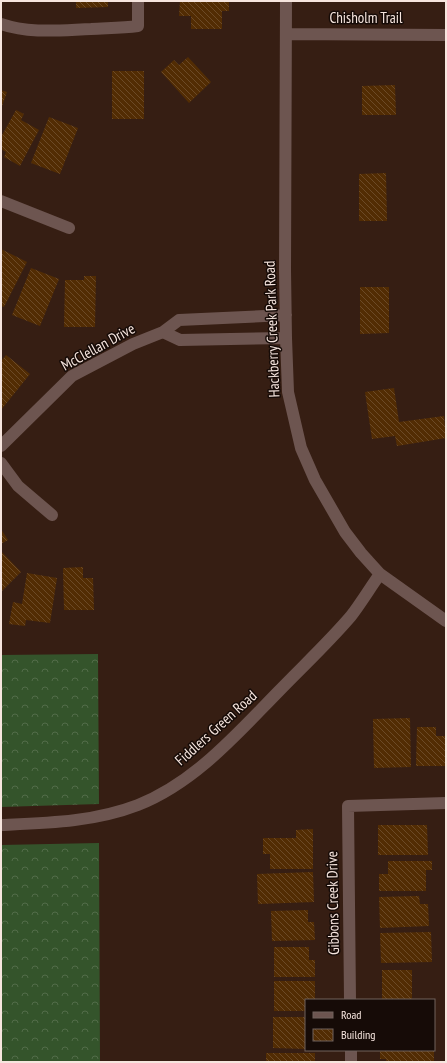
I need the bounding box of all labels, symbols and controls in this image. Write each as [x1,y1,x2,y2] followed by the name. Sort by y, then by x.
[329,8,403,27] street label: Chisholm Trail
[260,260,283,398] street label: Hackberry Creek Park Road
[58,319,138,375] street label: McClellan Drive
[171,686,261,769] street label: Fiddlers Green Road
[322,851,343,955] street label: Gibbons Creek Drive
[305,999,435,1051] legend
[341,1007,361,1022] text: Road
[341,1027,376,1042] text: Building

